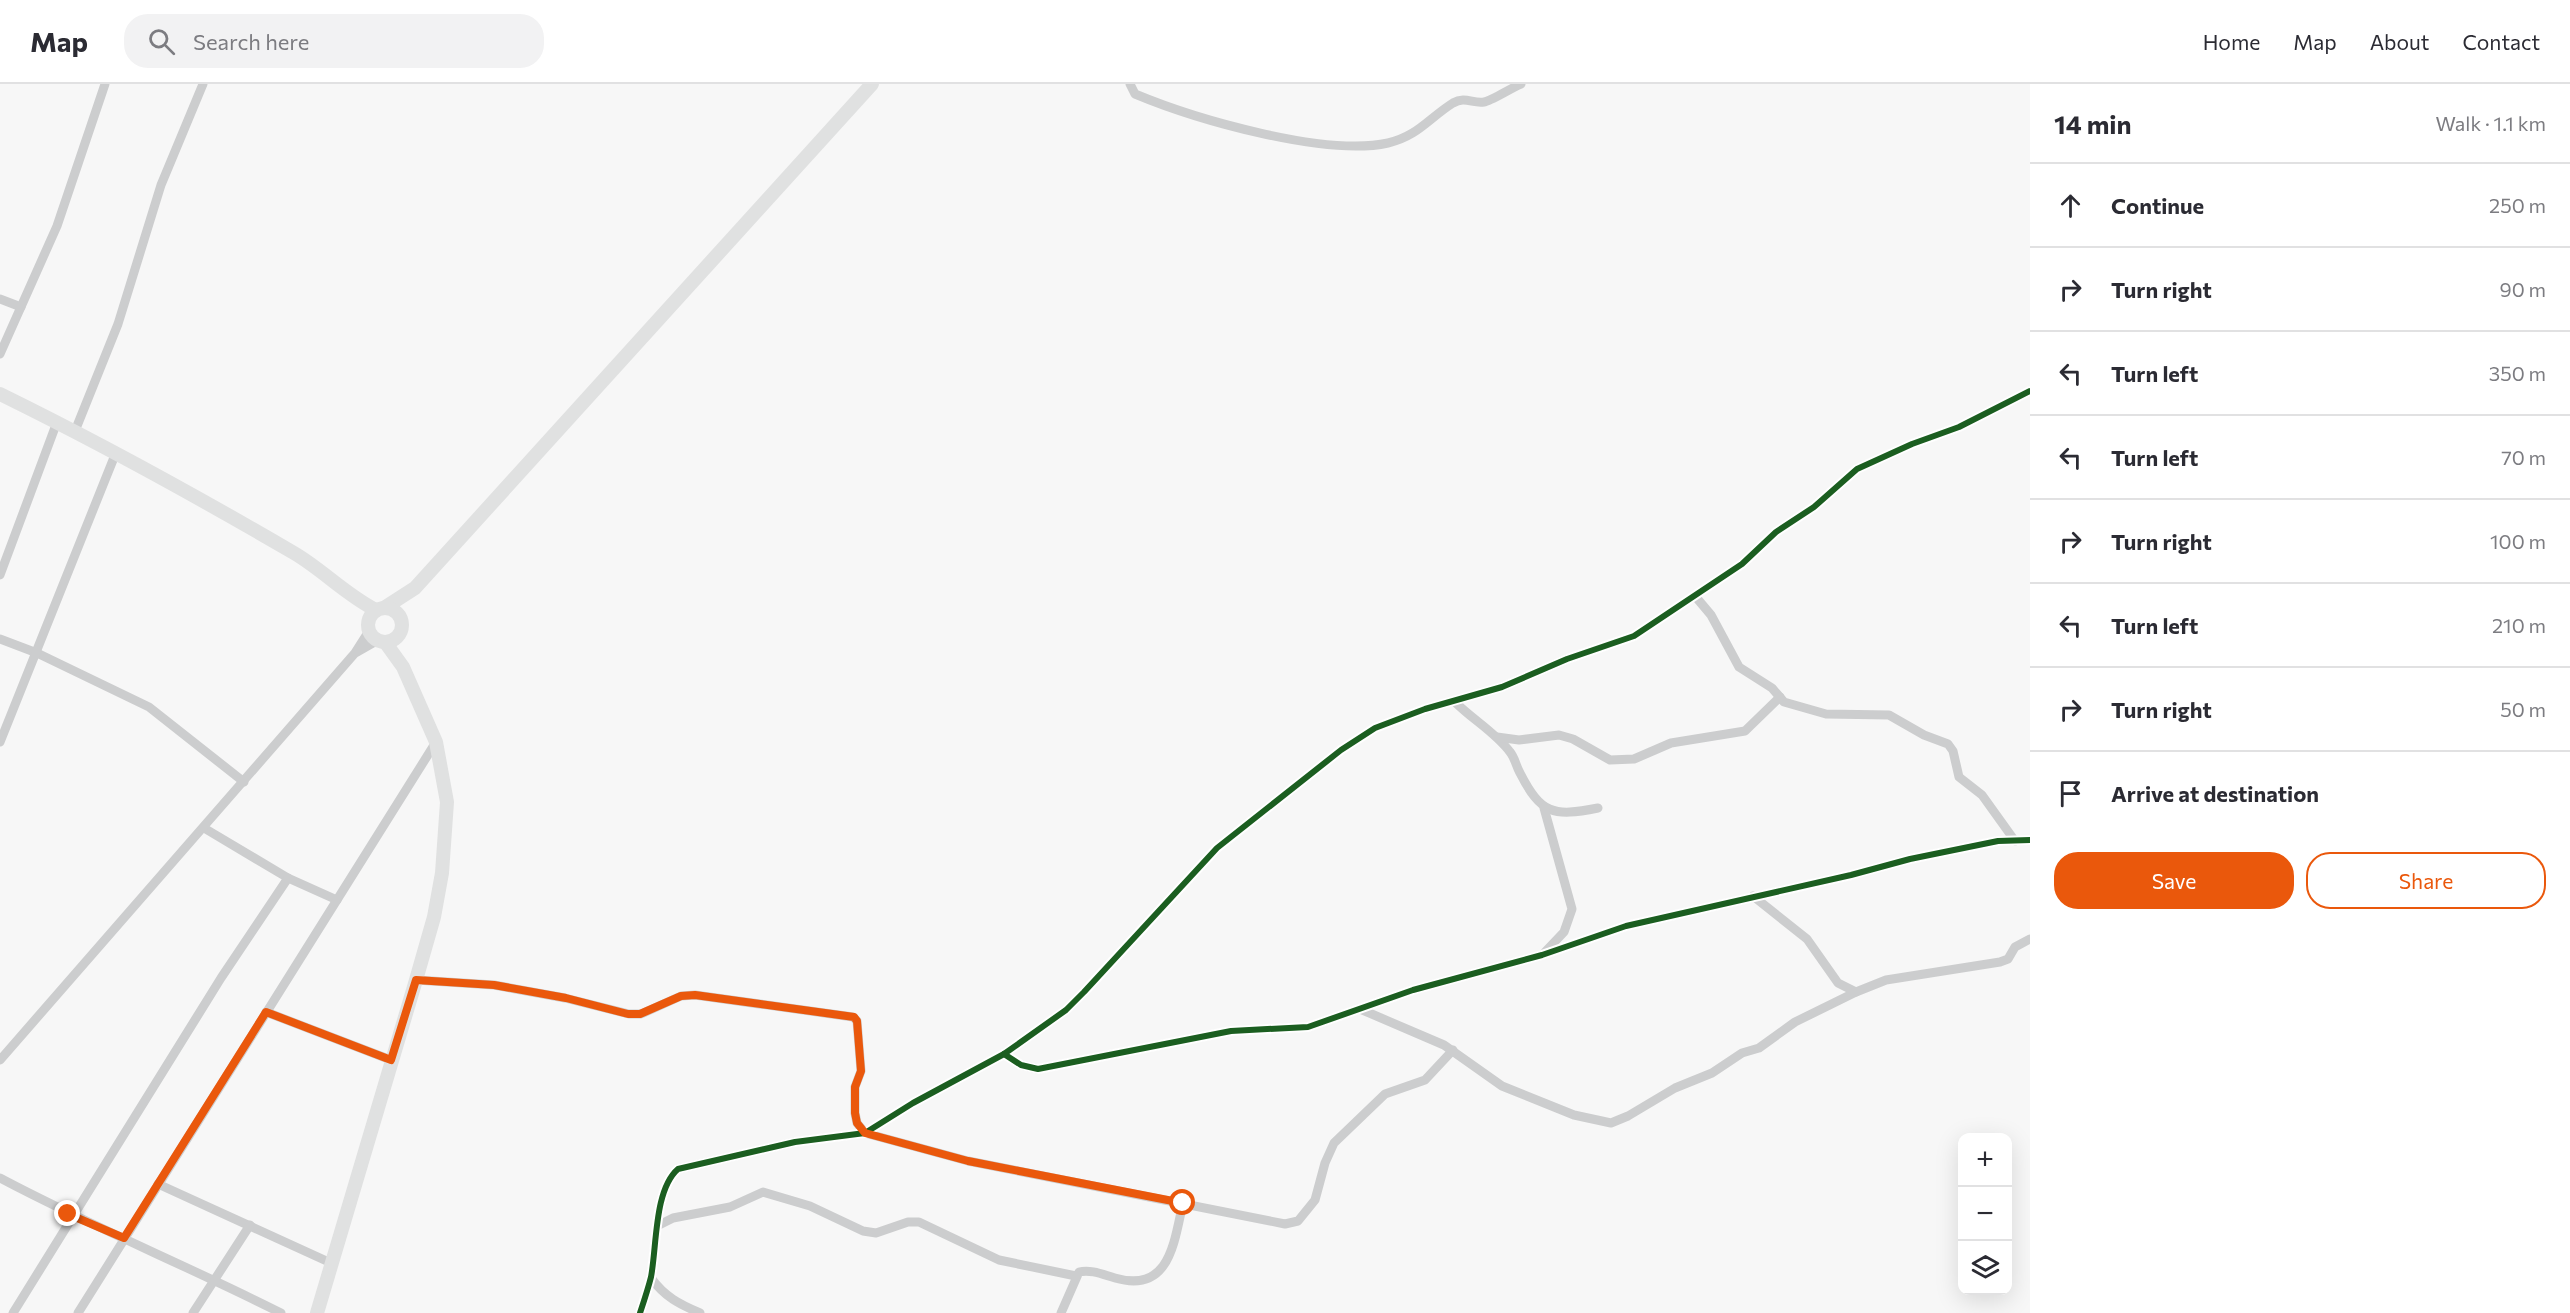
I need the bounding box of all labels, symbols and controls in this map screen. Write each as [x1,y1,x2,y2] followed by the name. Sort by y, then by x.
[124,14,544,68] search box
[30,24,88,58] text: Map
[145,25,178,58] icon: search
[193,28,309,55] text: Search here
[2203,29,2260,54] text: Home
[2293,29,2337,54] text: Map
[2370,29,2429,54] text: About
[2462,29,2540,54] text: Contact
[2054,108,2132,139] text: 14 min
[2436,111,2546,135] text: Walk · 1.1 km
[2054,189,2087,222] icon: ahead
[2111,192,2204,219] text: Continue
[2489,193,2546,217] text: 250 m
[2054,273,2087,306] icon: right
[2111,276,2212,303] text: Turn right
[2500,277,2546,301] text: 90 m
[2054,357,2087,390] icon: left
[2111,360,2198,387] text: Turn left
[2489,361,2546,385] text: 350 m
[2054,441,2087,474] icon: left
[2111,444,2198,471] text: Turn left
[2501,445,2546,469] text: 70 m
[2054,525,2087,558] icon: right
[2111,528,2212,555] text: Turn right
[2490,529,2546,553] text: 100 m
[2054,609,2087,642] icon: left
[2111,612,2198,639] text: Turn left
[2492,613,2546,637] text: 210 m
[2054,693,2087,726] icon: right
[2111,696,2212,723] text: Turn right
[2500,697,2546,721] text: 50 m
[2054,777,2087,810] icon: arrive
[2111,780,2319,807] text: Arrive at destination
[2054,852,2294,909] button: Save
[2306,852,2546,909] button: Share
[1958,1133,2012,1295] map controls
[1958,1133,2012,1187] button: +
[1958,1187,2012,1241] button: −
[1169,1189,1195,1215] route start
[54,1200,80,1226] route end
[1958,1241,2012,1295] button: layers

